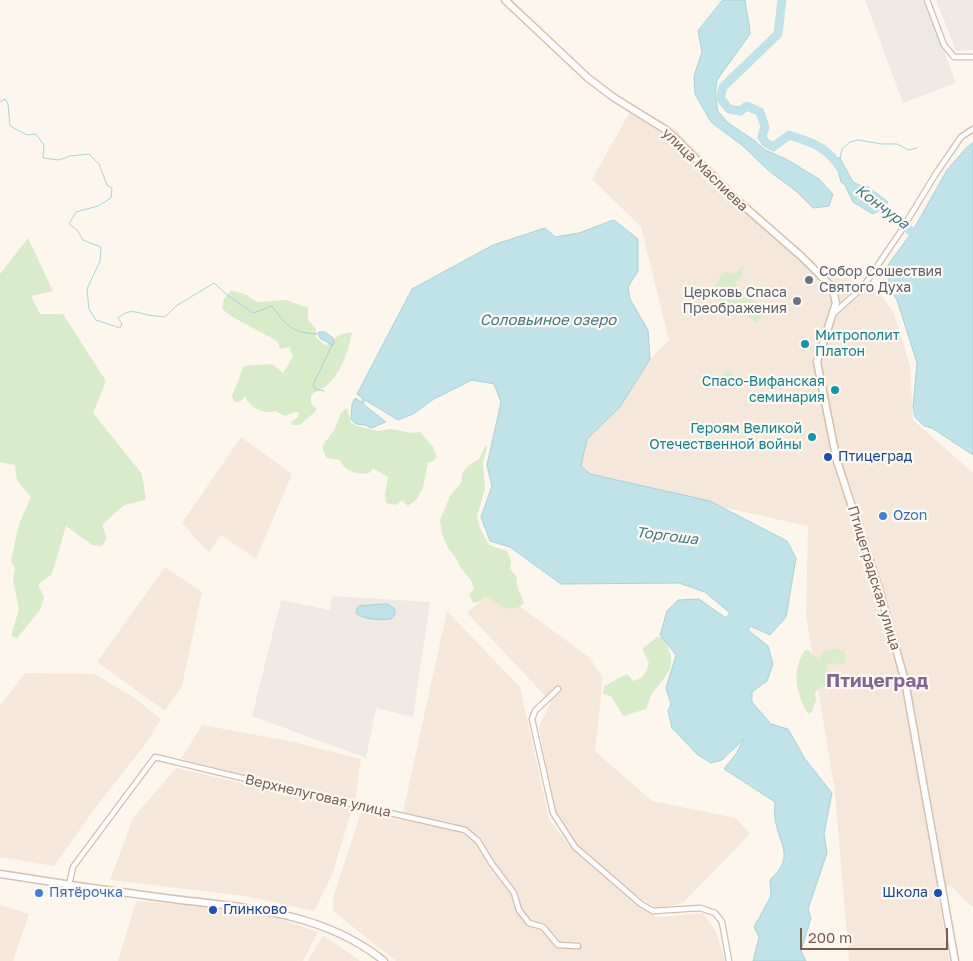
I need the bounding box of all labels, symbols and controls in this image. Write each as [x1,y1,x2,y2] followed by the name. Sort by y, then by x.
[659,125,751,215] street label: улица Маслиева
[852,181,912,233] water label: Кончура
[819,264,942,296] place label: Собор Сошествия Святого Духа
[803,274,815,286] marker: Собор Сошествия Святого Духа
[682,285,787,318] place label: Церковь Спаса Преображения
[791,295,803,307] marker: Церковь Спаса Преображения
[480,311,616,329] water label: Соловьиное озеро
[815,328,900,361] place label: Митрополит Платон
[799,338,811,350] marker: Митрополит Платон
[702,374,825,407] place label: Спасо-Вифанская семинария
[829,384,841,396] marker: Спасо-Вифанская семинария
[649,421,802,454] place label: Героям Великой Отечественной войны
[806,431,818,443] marker: Героям Великой Отечественной войны
[838,449,912,465] place label: Птицеград
[822,451,834,463] marker: Птицеград
[844,504,904,652] street label: Птицеградская улица
[893,508,927,524] place label: Ozon
[877,510,889,522] marker: Ozon
[635,523,699,549] water label: Торгоша
[826,670,928,692] district label: Птицеград
[243,771,393,821] street label: Верхнелуговая улица
[49,885,123,901] place label: Пятёрочка
[882,885,928,901] place label: Школа
[33,887,45,899] marker: Пятёрочка
[932,887,944,899] marker: Школа
[223,902,287,918] place label: Глинково
[207,904,219,916] marker: Глинково
[803,918,950,950] scale bar
[808,928,852,946] text: 200 m

